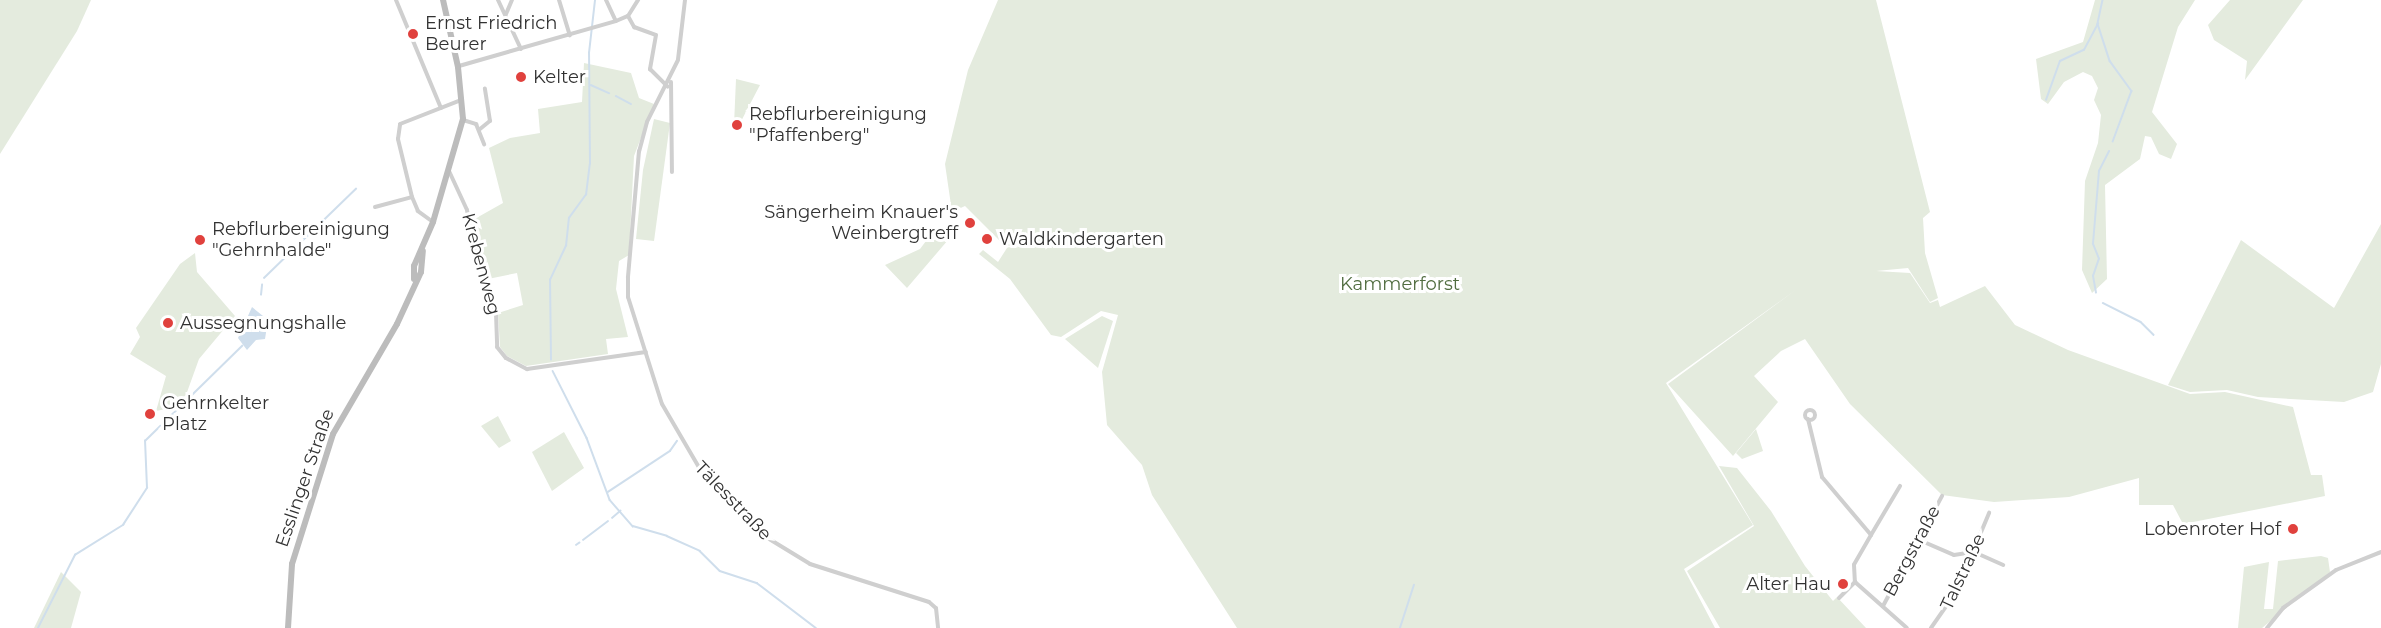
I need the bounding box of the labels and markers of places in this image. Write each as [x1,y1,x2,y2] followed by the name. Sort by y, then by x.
[425,13,557,56] place label: Ernst Friedrich Beurer
[406,27,420,41] marker: Ernst Friedrich Beurer
[533,66,586,88] place label: Kelter
[514,70,528,84] marker: Kelter
[749,104,927,146] place label: Rebflurbereinigung "Pfaffenberg"
[730,118,744,132] marker: Rebflurbereinigung "Pfaffenberg"
[764,202,958,244] place label: Sängerheim Knauer's Weinbergtreff
[963,216,977,230] marker: Sängerheim Knauer's Weinbergtreff
[212,219,390,262] place label: Rebflurbereinigung "Gehrnhalde"
[999,228,1164,250] place label: Waldkindergarten
[980,232,994,246] marker: Waldkindergarten
[193,233,207,247] marker: Rebflurbereinigung "Gehrnhalde"
[180,312,346,334] place label: Aussegnungshalle
[161,316,175,330] marker: Aussegnungshalle
[162,393,269,436] place label: Gehrnkelter Platz
[143,407,157,421] marker: Gehrnkelter Platz
[2144,518,2281,540] place label: Lobenroter Hof
[2286,522,2300,536] marker: Lobenroter Hof
[1746,573,1831,595] place label: Alter Hau
[1836,577,1850,591] marker: Alter Hau

